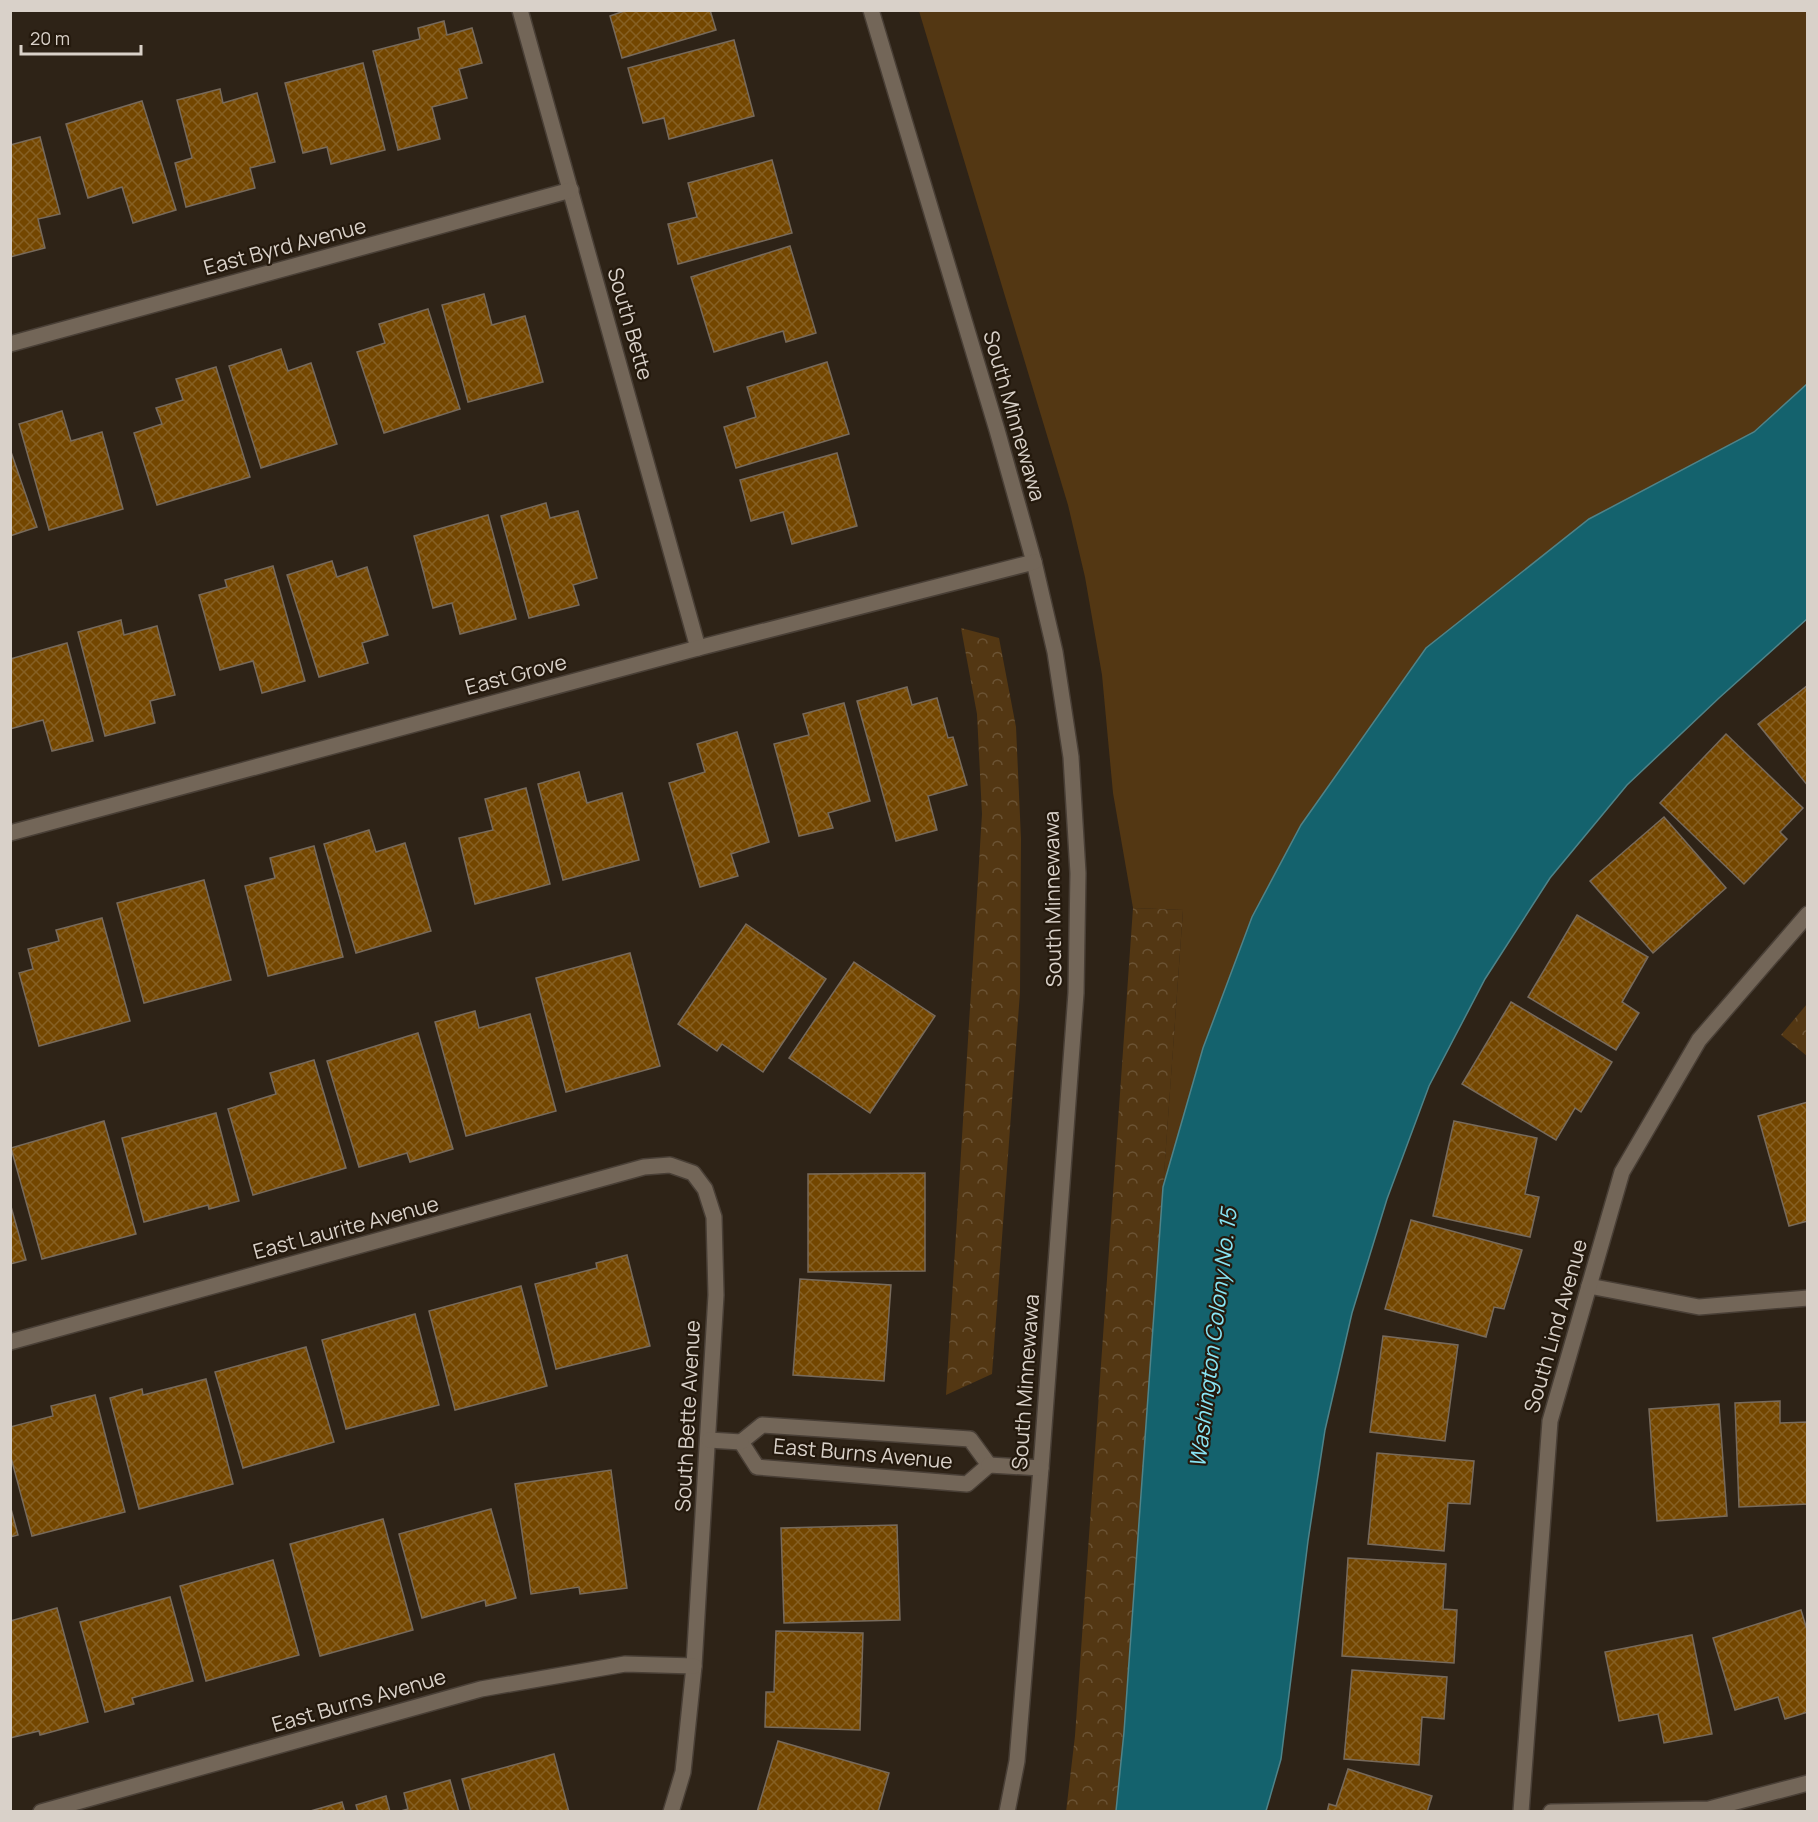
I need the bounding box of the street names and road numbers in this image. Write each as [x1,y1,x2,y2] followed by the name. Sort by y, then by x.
[200,211,369,281] street label: East Byrd Avenue
[602,264,660,383] street label: South Bette
[977,327,1053,504] street label: South Minnewawa
[462,647,570,701] street label: East Grove
[1036,811,1068,987] street label: South Minnewawa
[250,1189,442,1265] street label: East Laurite Avenue
[1517,1236,1593,1416] street label: South Lind Avenue
[1005,1293,1045,1471] street label: South Minnewawa
[668,1319,706,1513] street label: South Bette Avenue
[772,1431,954,1475] street label: East Burns Avenue
[268,1662,449,1738] street label: East Burns Avenue

